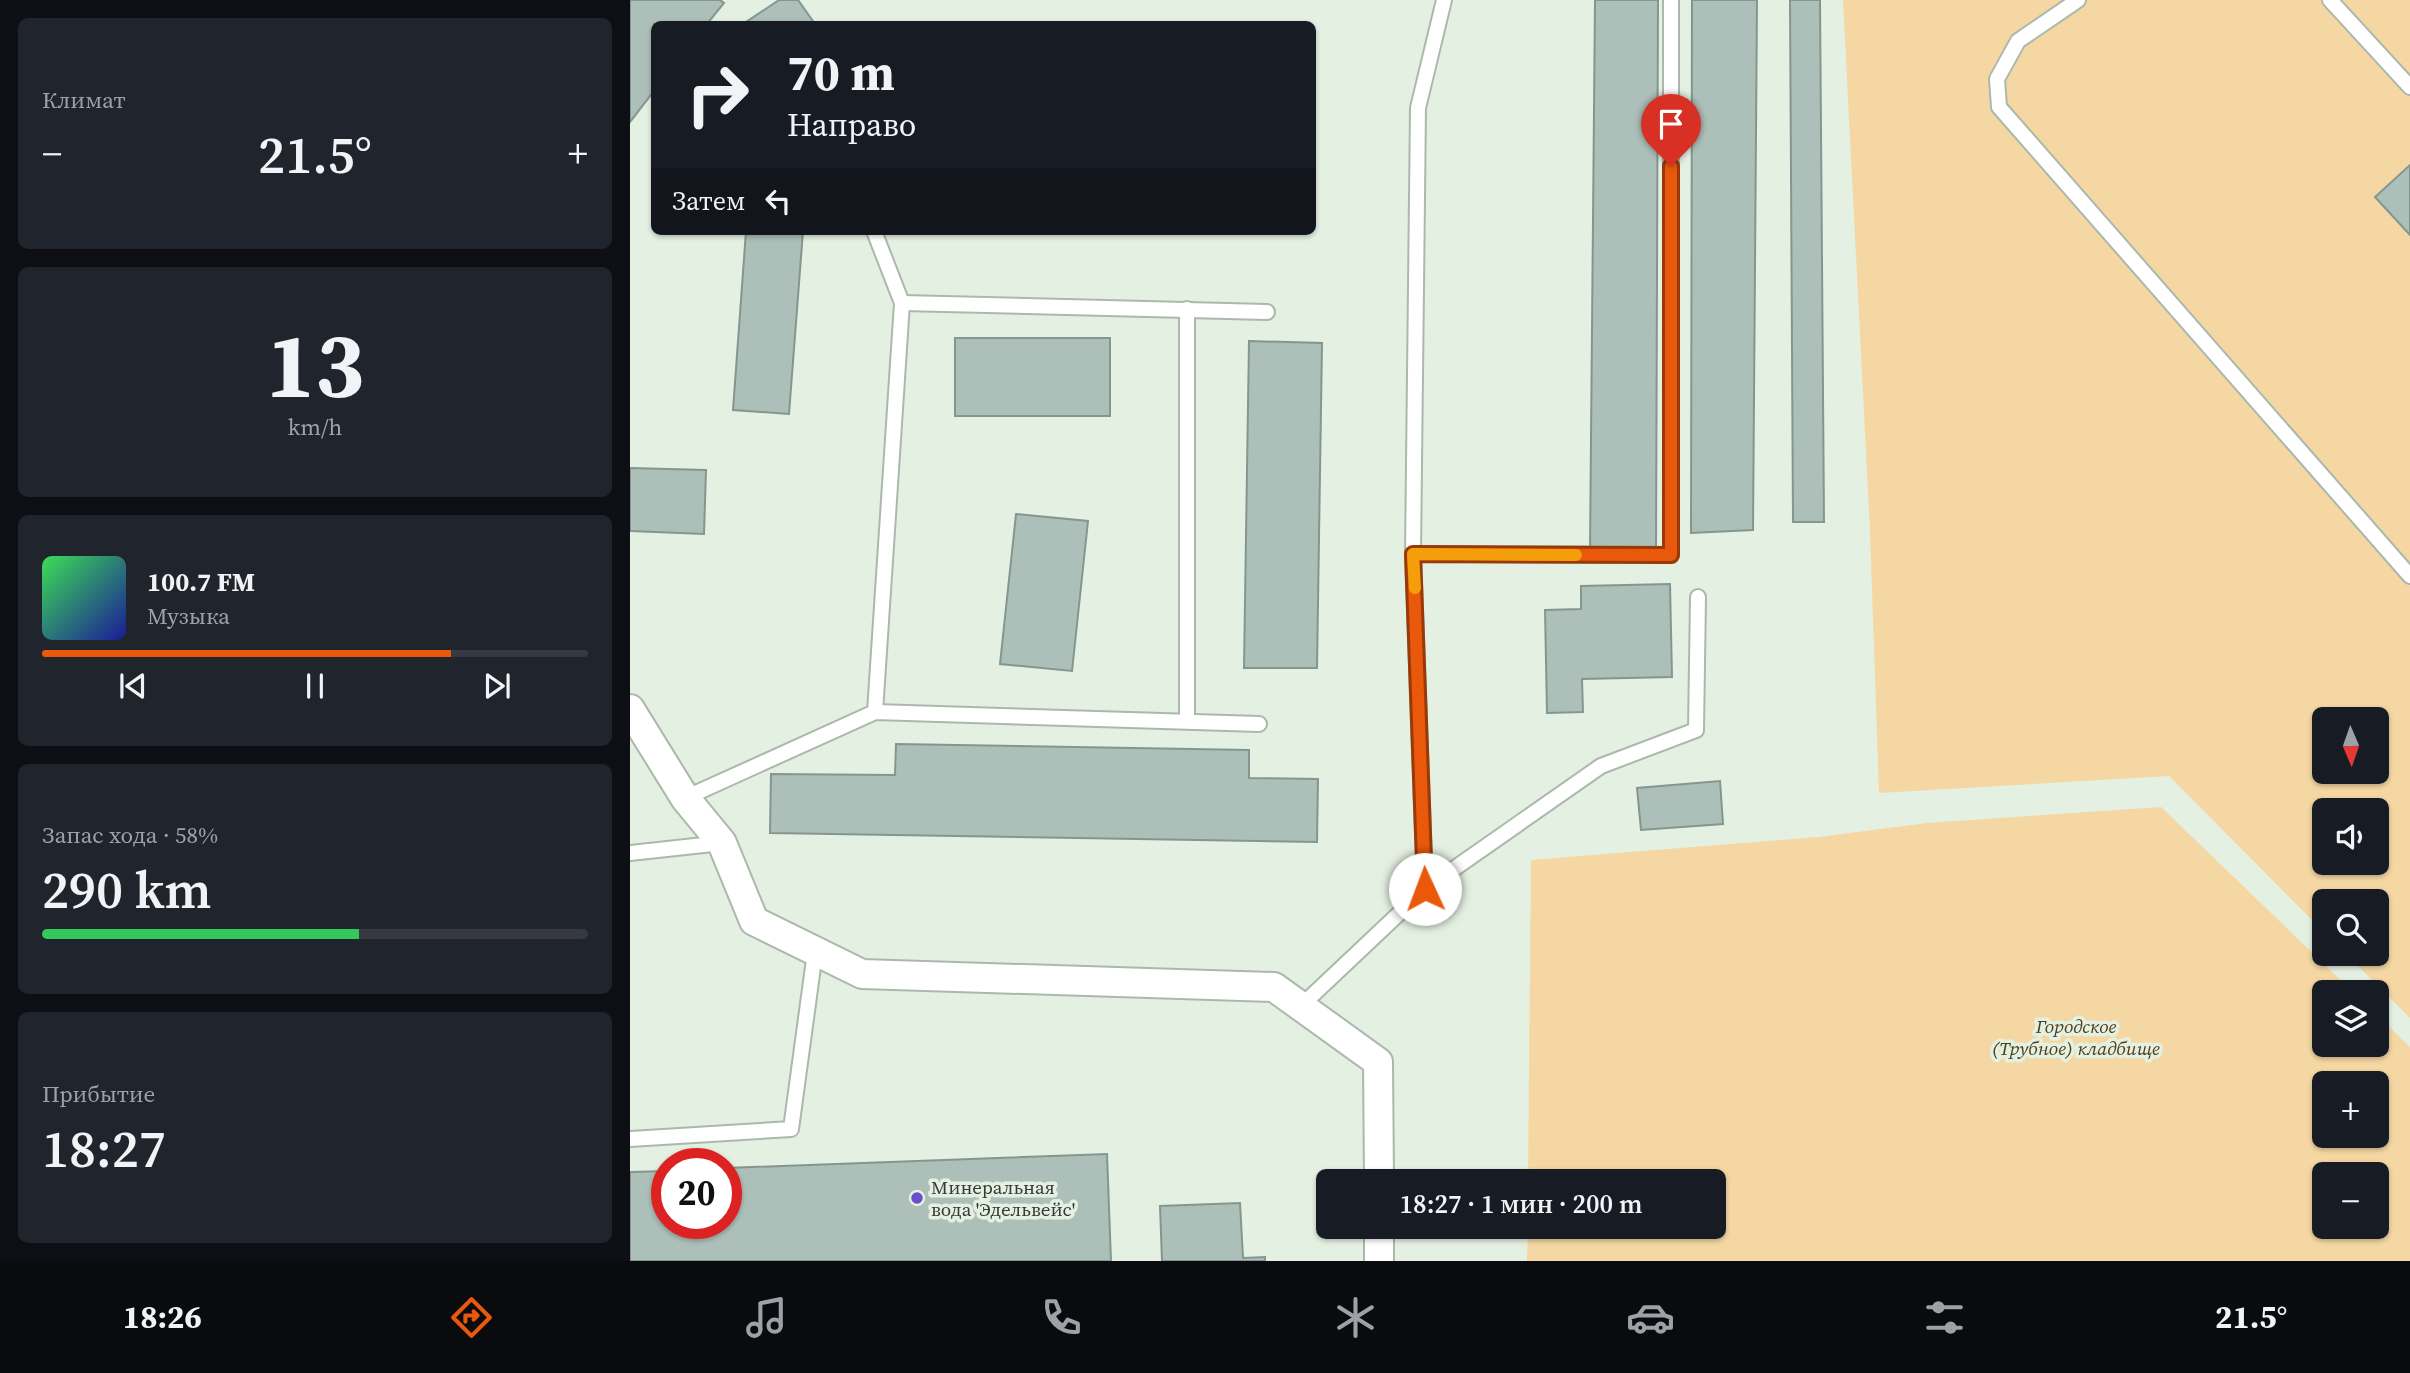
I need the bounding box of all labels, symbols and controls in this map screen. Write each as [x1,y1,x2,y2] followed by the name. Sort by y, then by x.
[787,39,895,106] text: 70 m
[672,49,763,140] icon: right
[42,84,126,116] text: Климат
[1641,94,1701,166] pin
[787,103,916,147] text: Направо
[1652,105,1690,143] icon: arrive
[258,119,372,190] text: 21.5°
[42,128,62,180] text: −
[568,128,588,180] text: +
[759,182,797,220] icon: left
[672,183,745,219] text: Затем
[266,303,364,427] text: 13
[288,411,342,443] text: km/h
[147,564,255,600] text: 100.7 FM
[147,600,230,632] text: Музыка
[114,667,152,705] icon: previous
[296,667,334,705] icon: pause
[478,667,516,705] icon: next
[2312,707,2389,784] north arrow
[2312,707,2389,1239] map controls
[2312,798,2389,875] button: sound
[42,819,218,851] text: Запас хода · 58%
[1388,852,1462,926] position arrow
[42,854,211,925] text: 290 km
[2312,889,2389,966] button: search
[2312,980,2389,1057] button: layers
[1992,1013,2160,1061] park label: Городское (Трубное) кладбище
[2312,1071,2389,1148] button: +
[42,1078,155,1110] text: Прибытие
[42,1113,166,1184] text: 18:27
[651,1148,742,1239] speed limit sign: 20
[2312,1162,2389,1239] button: −
[931,1174,1075,1222] place label: Минеральная вода 'Эдельвейс'
[1400,1186,1642,1222] text: 18:27 · 1 мин · 200 m
[909,1190,925,1206] marker: Минеральная вода 'Эдельвейс'
[447,1293,496,1342] icon: directions
[742,1293,791,1342] icon: music
[1037,1293,1086,1342] icon: phone
[1331,1293,1380,1342] icon: climate
[1626,1293,1675,1342] icon: car
[1920,1293,1969,1342] icon: filters
[123,1295,202,1339] text: 18:26
[2215,1295,2287,1339] text: 21.5°

